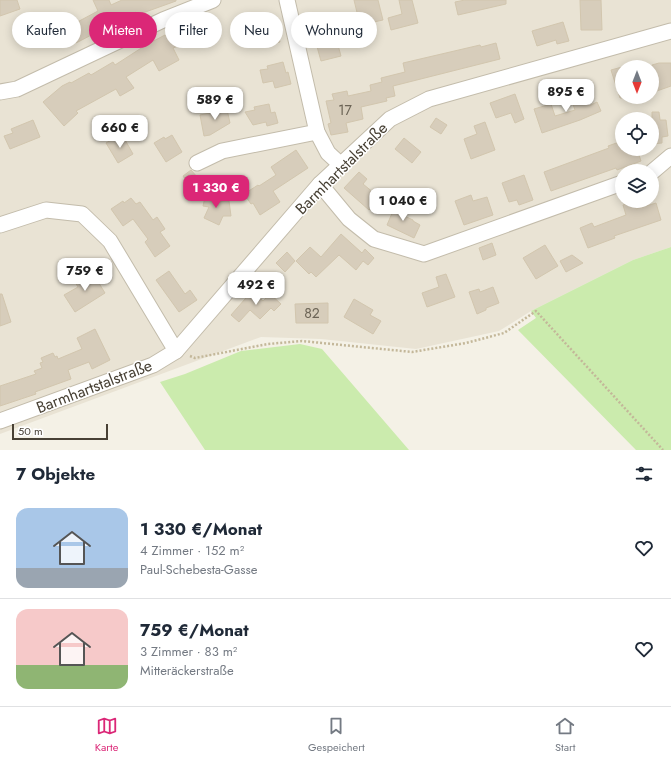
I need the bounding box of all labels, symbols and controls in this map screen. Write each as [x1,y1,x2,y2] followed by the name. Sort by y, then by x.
[12,12,81,48] chip: Kaufen
[89,12,157,48] chip: Mieten
[165,12,222,48] chip: Filter
[230,12,283,48] chip: Neu
[291,12,377,48] chip: Wohnung
[615,60,659,104] north arrow
[615,60,659,208] map controls
[538,79,594,113] pin: 895 €
[547,82,585,101] text: 895 €
[187,87,243,121] pin: 589 €
[196,90,234,109] text: 589 €
[338,100,352,120] house number: 17
[615,112,659,156] button: locate
[92,115,148,149] pin: 660 €
[290,117,393,220] street label: Barmhartstalstraße
[101,118,139,137] text: 660 €
[615,164,659,208] button: layers
[179,175,253,209] pin: 1 330 €
[192,178,240,197] text: 1 330 €
[366,188,440,222] pin: 1 040 €
[378,191,428,210] text: 1 040 €
[57,258,113,292] pin: 759 €
[66,261,104,280] text: 759 €
[228,272,284,306] pin: 492 €
[237,275,275,294] text: 492 €
[304,303,320,323] house number: 82
[33,354,155,419] street label: Barmhartstalstraße
[12,422,108,441] scale bar
[18,423,43,439] text: 50 m
[16,462,95,486] text: 7 Objekte
[633,463,655,485] icon: filters
[140,517,262,541] text: 1 330 €/Monat
[48,524,96,572] icon: home
[633,537,655,559] icon: heart
[140,541,244,560] text: 4 Zimmer · 152 m²
[140,560,257,579] text: Paul-Schebesta-Gasse
[140,618,249,642] text: 759 €/Monat
[48,625,96,673] icon: home
[633,638,655,660] icon: heart
[140,642,237,661] text: 3 Zimmer · 83 m²
[140,661,234,680] text: Mitteräckerstraße
[95,715,118,755] tab: Karte
[308,715,365,755] tab: Gespeichert
[554,715,576,755] tab: Start

